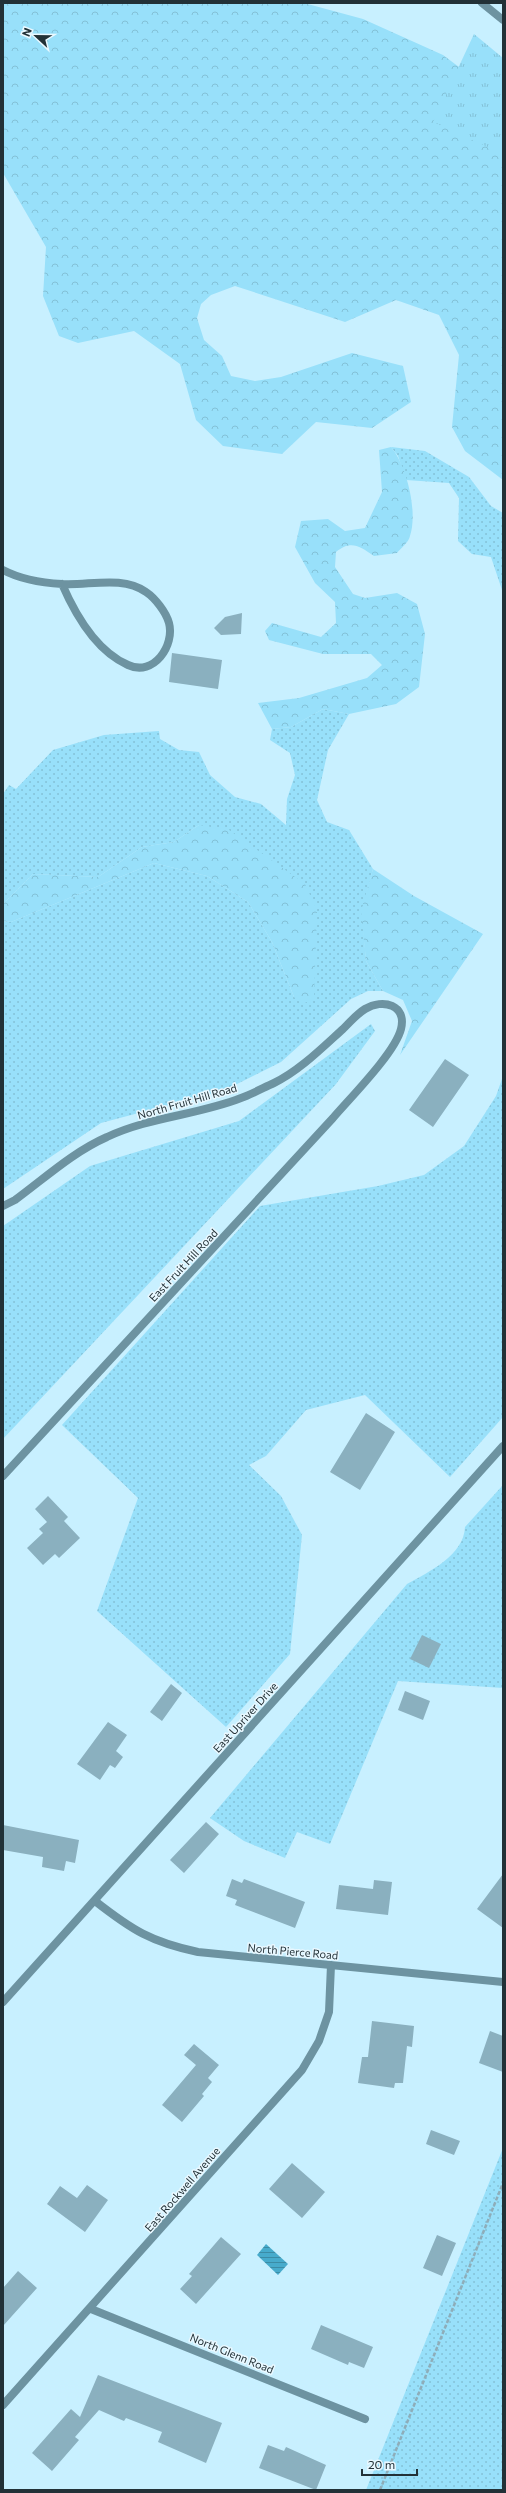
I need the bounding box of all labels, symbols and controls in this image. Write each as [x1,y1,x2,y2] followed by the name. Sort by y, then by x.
[16,16,56,56] north arrow
[19,26,34,38] text: N
[136,1081,238,1121] street label: North Fruit Hill Road
[146,1226,220,1304] street label: East Fruit Hill Road
[210,1679,280,1755] street label: East Upriver Drive
[247,1941,339,1961] street label: North Pierce Road
[142,2144,222,2234] street label: East Rockwell Avenue
[188,2330,276,2376] street label: North Glenn Road
[362,2451,417,2477] scale bar
[368,2457,395,2471] text: 20 m

